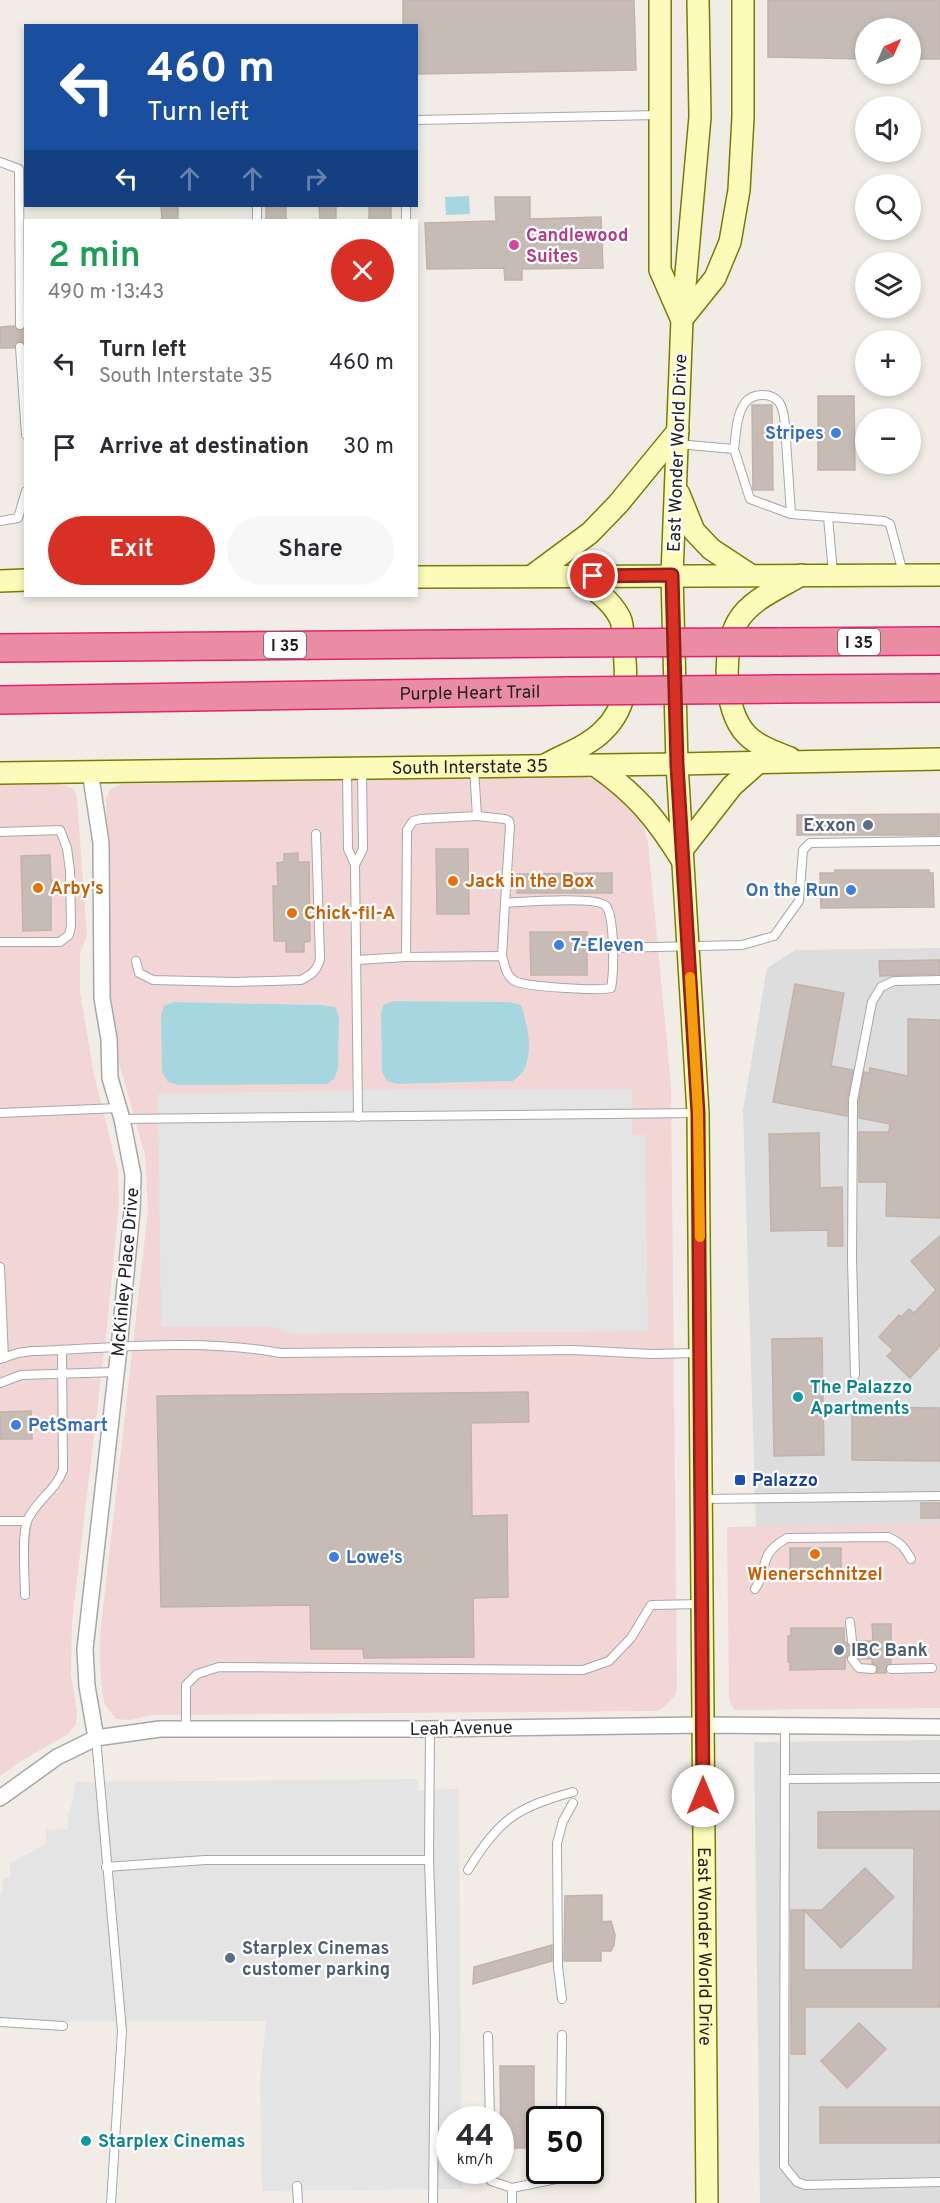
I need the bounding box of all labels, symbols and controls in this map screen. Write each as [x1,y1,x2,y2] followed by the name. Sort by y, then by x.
[855,18,921,84] north arrow
[855,18,921,474] map controls
[147,44,275,97] text: 460 m
[48,48,126,126] icon: left
[147,96,249,130] text: Turn left
[855,96,921,162] button: sound
[110,162,143,195] icon: left
[173,162,206,195] icon: ahead
[236,162,269,195] icon: ahead
[299,162,332,195] icon: right
[855,174,921,240] button: search
[526,225,628,269] place label: Candlewood Suites
[48,234,141,280] text: 2 min
[507,238,521,252] marker: Candlewood Suites
[331,239,394,302] button: close
[855,252,921,318] button: layers
[48,280,164,306] text: 490 m · 13:43
[855,330,921,396] button: +
[99,337,187,364] text: Turn left
[48,347,81,380] icon: left
[329,350,394,377] text: 460 m
[664,354,693,553] street label: East Wonder World Drive
[99,364,273,390] text: South Interstate 35
[855,408,921,474] button: −
[765,423,824,446] place label: Stripes
[829,426,843,440] marker: Stripes
[48,431,81,464] icon: arrive
[99,434,309,461] text: Arrive at destination
[343,434,394,461] text: 30 m
[48,516,215,585] button: Exit
[227,516,394,585] button: Share
[567,550,618,601] pin
[576,559,609,592] icon: arrive
[838,629,880,655] road number: I 35
[264,632,306,658] road number: I 35
[399,681,541,707] street label: Purple Heart Trail
[392,756,548,781] street label: South Interstate 35
[803,815,856,838] place label: Exxon
[861,818,875,832] marker: Exxon
[465,871,594,894] place label: Jack in the Box
[446,874,460,888] marker: Jack in the Box
[50,878,104,901] place label: Arby's
[745,880,839,903] place label: On the Run
[31,881,45,895] marker: Arby's
[844,883,858,897] marker: On the Run
[304,903,396,926] place label: Chick-fil-A
[285,906,299,920] marker: Chick-fil-A
[571,935,644,958] place label: 7-Eleven
[552,938,566,952] marker: 7-Eleven
[108,1187,145,1358] street label: McKinley Place Drive
[810,1377,912,1421] place label: The Palazzo Apartments
[791,1390,805,1404] marker: The Palazzo Apartments
[28,1415,108,1438] place label: PetSmart
[9,1418,23,1432] marker: PetSmart
[752,1470,818,1493] place label: Palazzo
[733,1473,747,1487] marker: Palazzo
[346,1547,403,1570] place label: Lowe's
[808,1547,822,1561] marker: Wienerschnitzel
[327,1550,341,1564] marker: Lowe's
[747,1564,883,1587] place label: Wienerschnitzel
[851,1640,928,1663] place label: IBC Bank
[832,1643,846,1657] marker: IBC Bank
[409,1717,513,1742] street label: Leah Avenue
[671,1764,735,1828] position arrow
[691,1847,716,2046] street label: East Wonder World Drive
[242,1938,390,1982] place label: Starplex Cinemas customer parking
[223,1951,237,1965] marker: Starplex Cinemas customer parking
[526,2106,604,2184] speed limit sign: 50
[456,2119,494,2156] text: 44
[98,2131,245,2154] place label: Starplex Cinemas
[79,2134,93,2148] marker: Starplex Cinemas
[457,2151,493,2170] text: km/h

